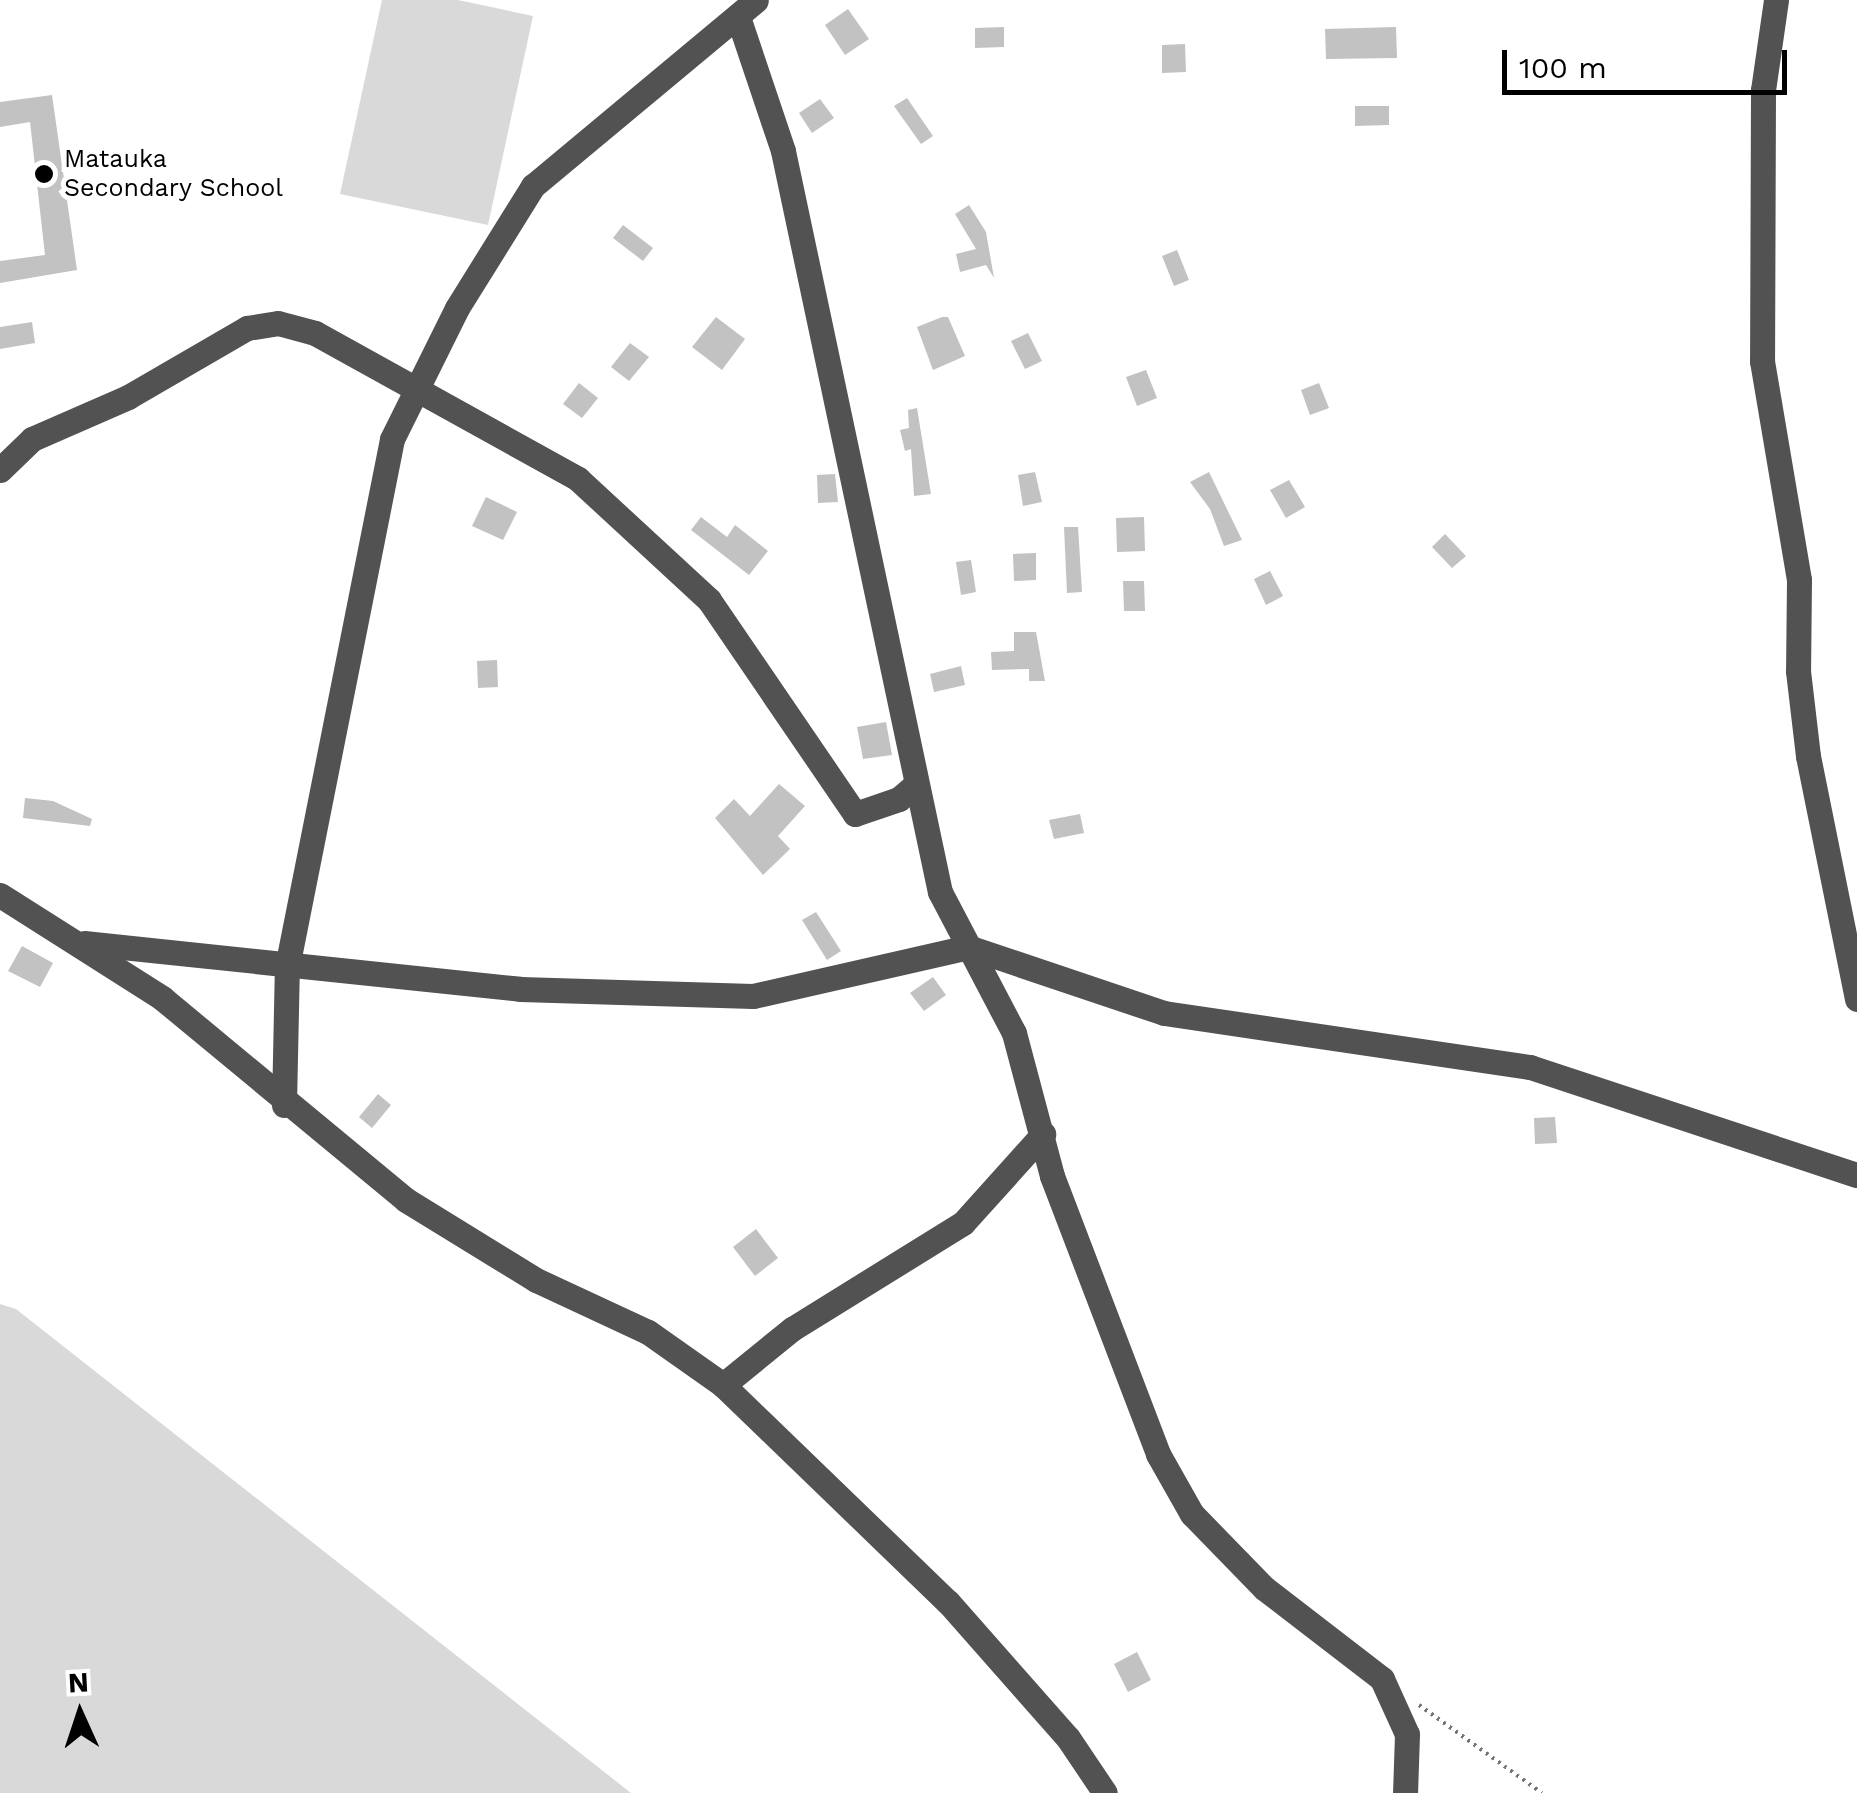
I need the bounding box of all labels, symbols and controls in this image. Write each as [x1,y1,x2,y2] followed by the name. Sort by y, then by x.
[1507,30,1792,92] scale bar
[1519,50,1607,85] text: 100 m
[64,145,284,204] place label: Matauka Secondary School
[33,163,55,185] marker: Matauka Secondary School
[30,1663,130,1763] north arrow
[67,1666,90,1700] text: N

